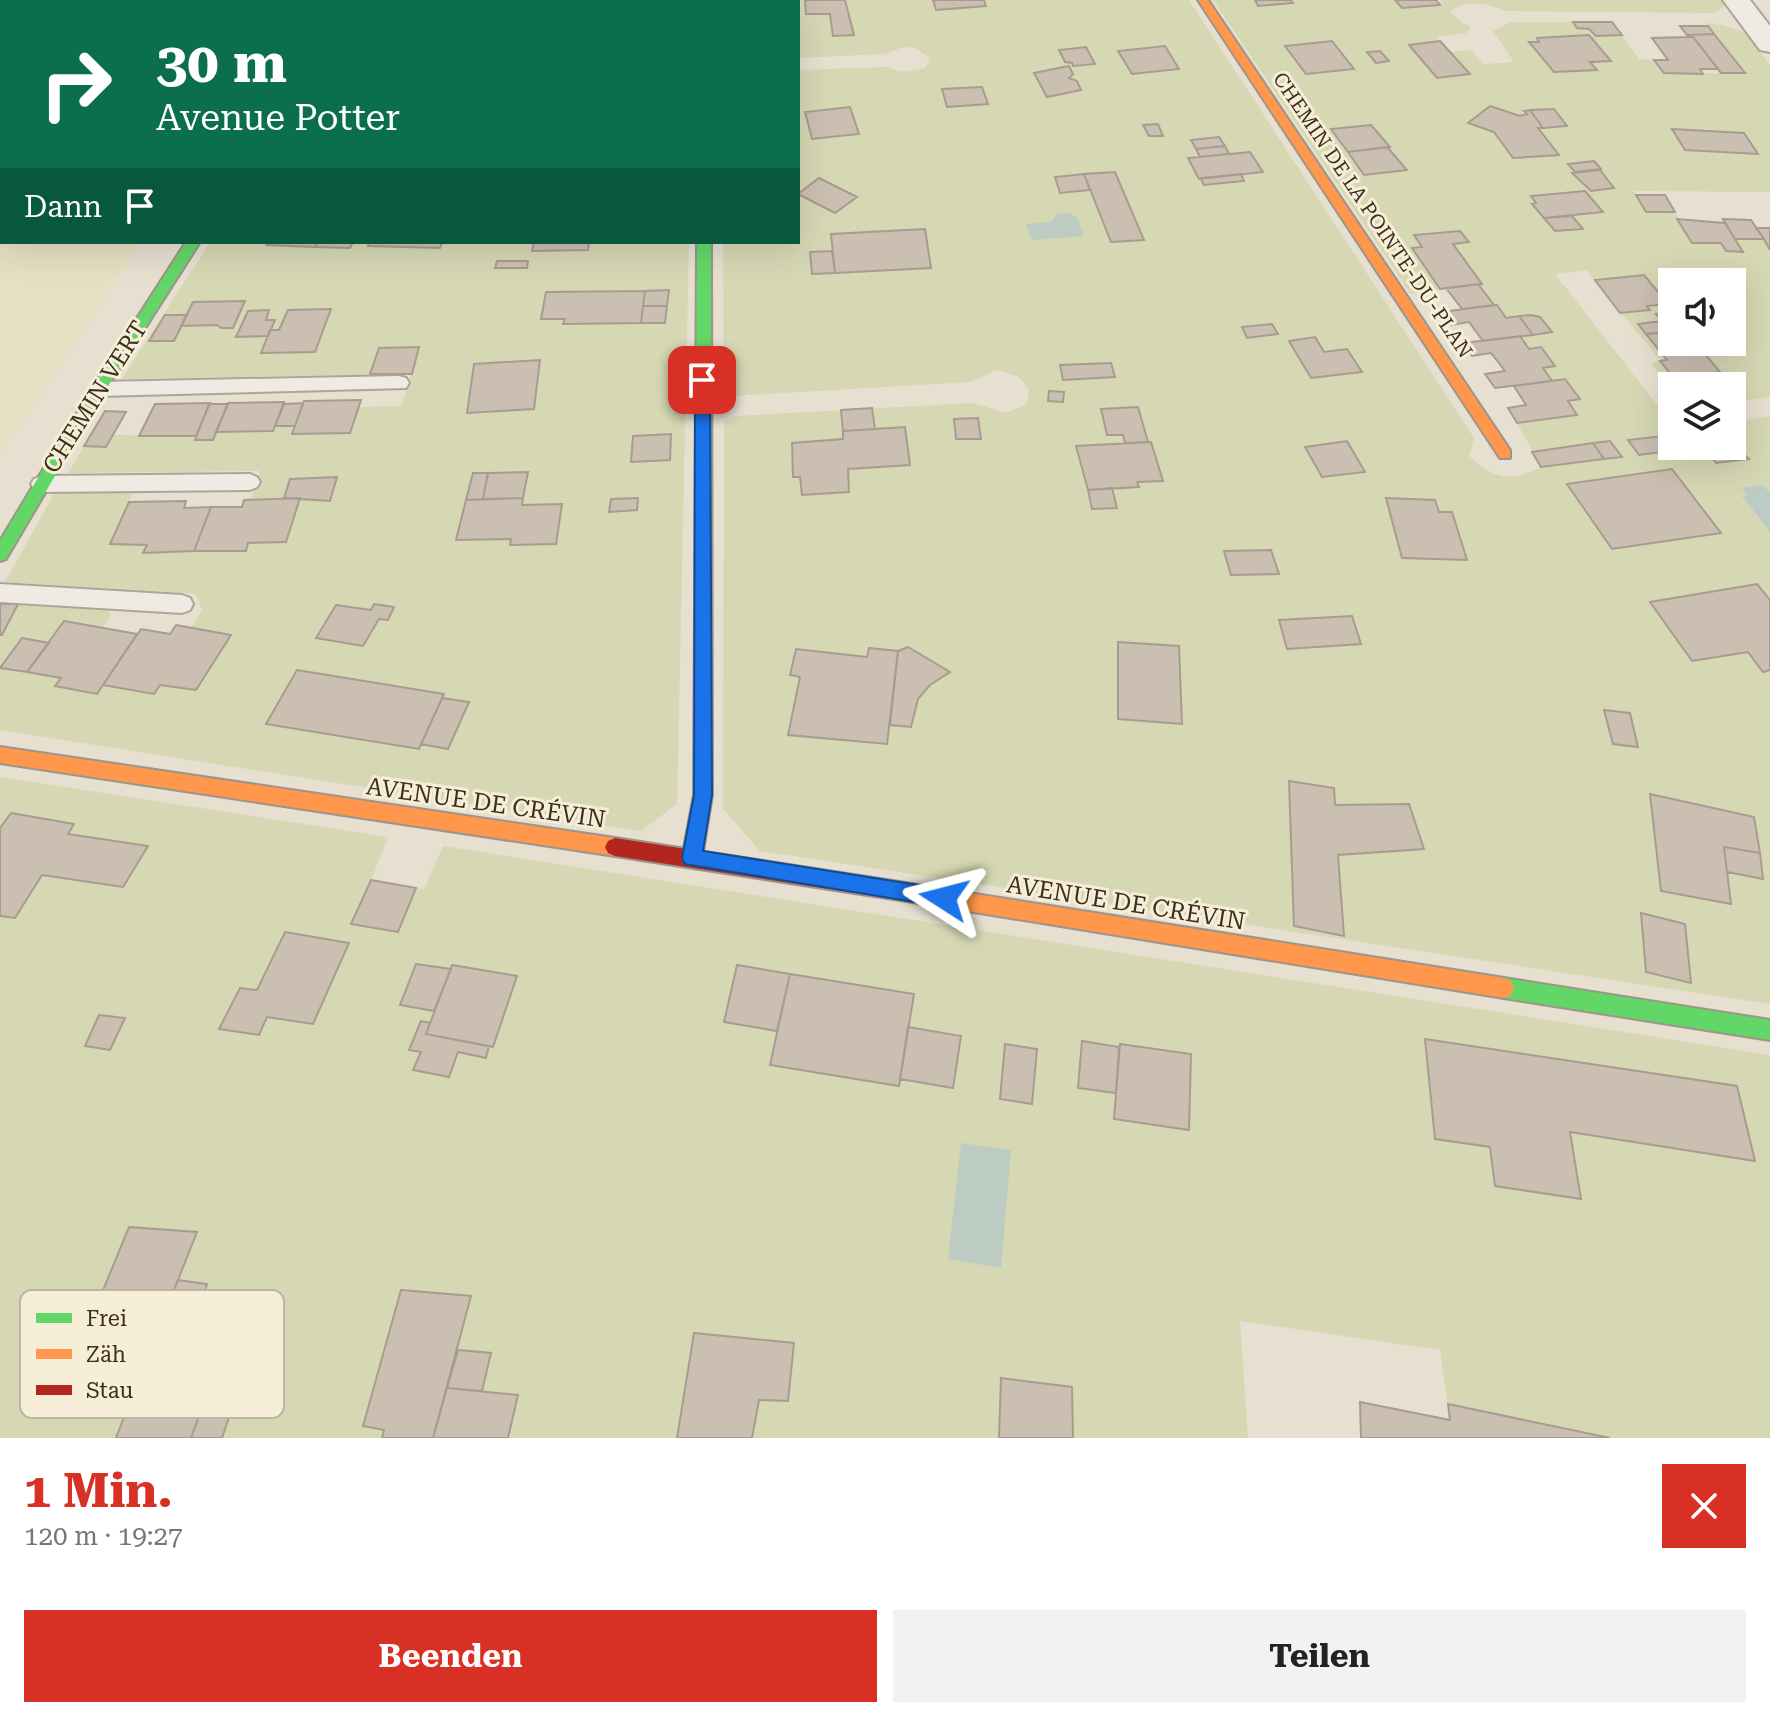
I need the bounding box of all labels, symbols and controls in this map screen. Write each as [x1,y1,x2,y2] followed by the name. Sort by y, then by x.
[156,30,287,96] text: 30 m
[24,32,128,136] icon: right
[1268,68,1478,362] street label: CHEMIN DE LA POINTE-DU-PLAN
[156,97,400,139] text: Avenue Potter
[118,184,162,228] icon: arrive
[24,189,102,224] text: Dann
[1658,268,1746,460] map controls
[1658,268,1746,356] button: sound
[37,316,153,478] street label: CHEMIN VERT
[668,346,736,414] pin
[680,358,724,402] icon: arrive
[1658,372,1746,460] button: layers
[364,771,608,834] street label: AVENUE DE CRÉVIN
[902,856,986,940] position arrow
[1004,869,1248,936] street label: AVENUE DE CRÉVIN
[20,1290,284,1418] legend
[86,1306,127,1331] text: Frei
[86,1342,126,1367] text: Zäh
[86,1378,134,1403] text: Stau
[24,1463,173,1519] text: 1 Min.
[1662,1464,1746,1548] button: close
[24,1521,183,1551] text: 120 m · 19:27
[24,1610,877,1702] button: Beenden
[893,1610,1746,1702] button: Teilen

